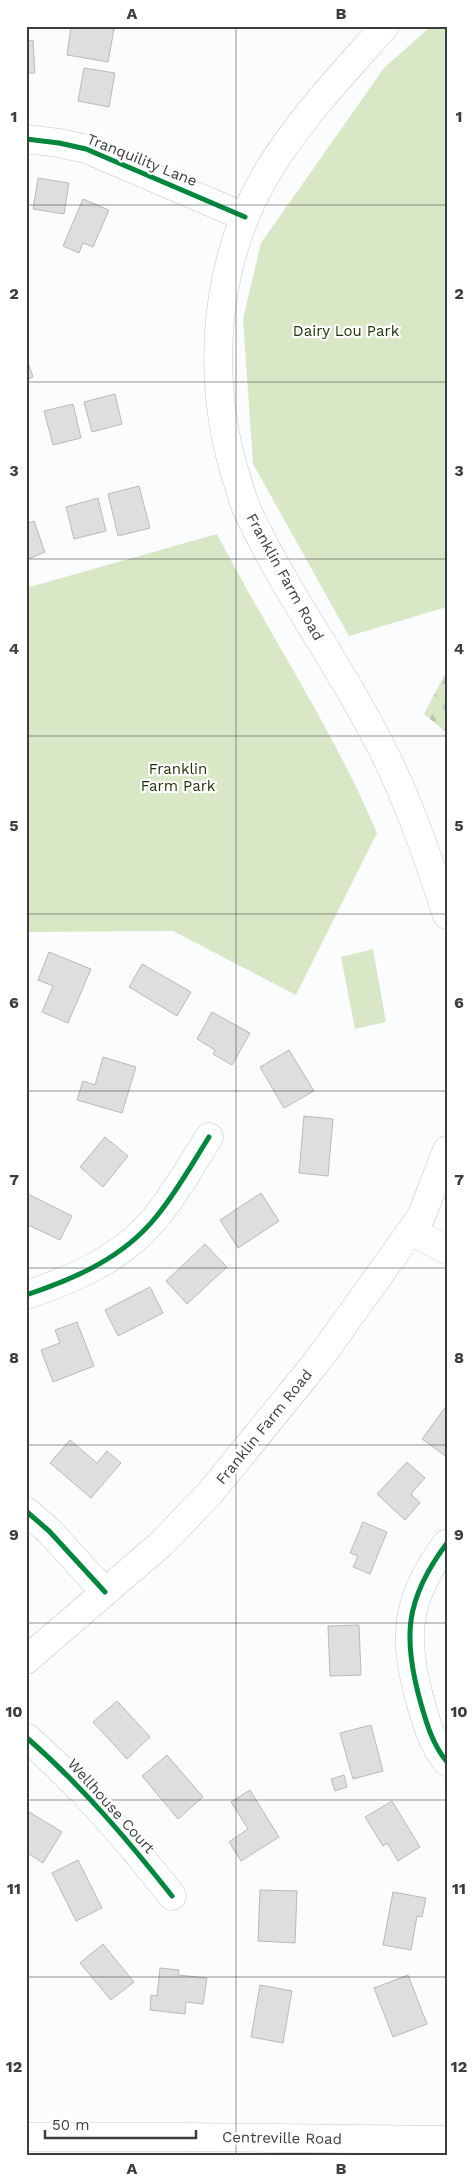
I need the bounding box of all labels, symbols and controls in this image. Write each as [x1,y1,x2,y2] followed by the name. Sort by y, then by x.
[127,4,138,23] text: A
[336,4,347,23] text: B
[11,107,17,126] text: 1
[456,107,462,126] text: 1
[84,130,200,190] street label: Tranquility Lane
[9,284,19,303] text: 2
[454,284,464,303] text: 2
[293,322,400,340] park label: Dairy Lou Park
[9,461,19,480] text: 3
[454,461,464,480] text: 3
[243,510,327,644] street label: Franklin Farm Road
[9,639,19,658] text: 4
[454,639,464,658] text: 4
[141,760,216,795] park label: Franklin Farm Park
[9,816,19,835] text: 5
[454,816,464,835] text: 5
[9,993,19,1012] text: 6
[454,993,464,1012] text: 6
[9,1170,19,1189] text: 7
[454,1170,464,1189] text: 7
[9,1348,19,1367] text: 8
[454,1348,464,1367] text: 8
[212,1366,316,1488] street label: Franklin Farm Road
[9,1525,19,1544] text: 9
[454,1525,464,1544] text: 9
[5,1702,23,1721] text: 10
[450,1702,468,1721] text: 10
[64,1755,159,1858] street label: Wellhouse Court
[7,1879,21,1898] text: 11
[452,1879,466,1898] text: 11
[6,2057,22,2076] text: 12
[451,2057,467,2076] text: 12
[45,2107,196,2139] scale bar
[52,2116,89,2134] text: 50 m
[222,2128,342,2148] street label: Centreville Road
[127,2159,138,2178] text: A
[336,2159,347,2178] text: B

